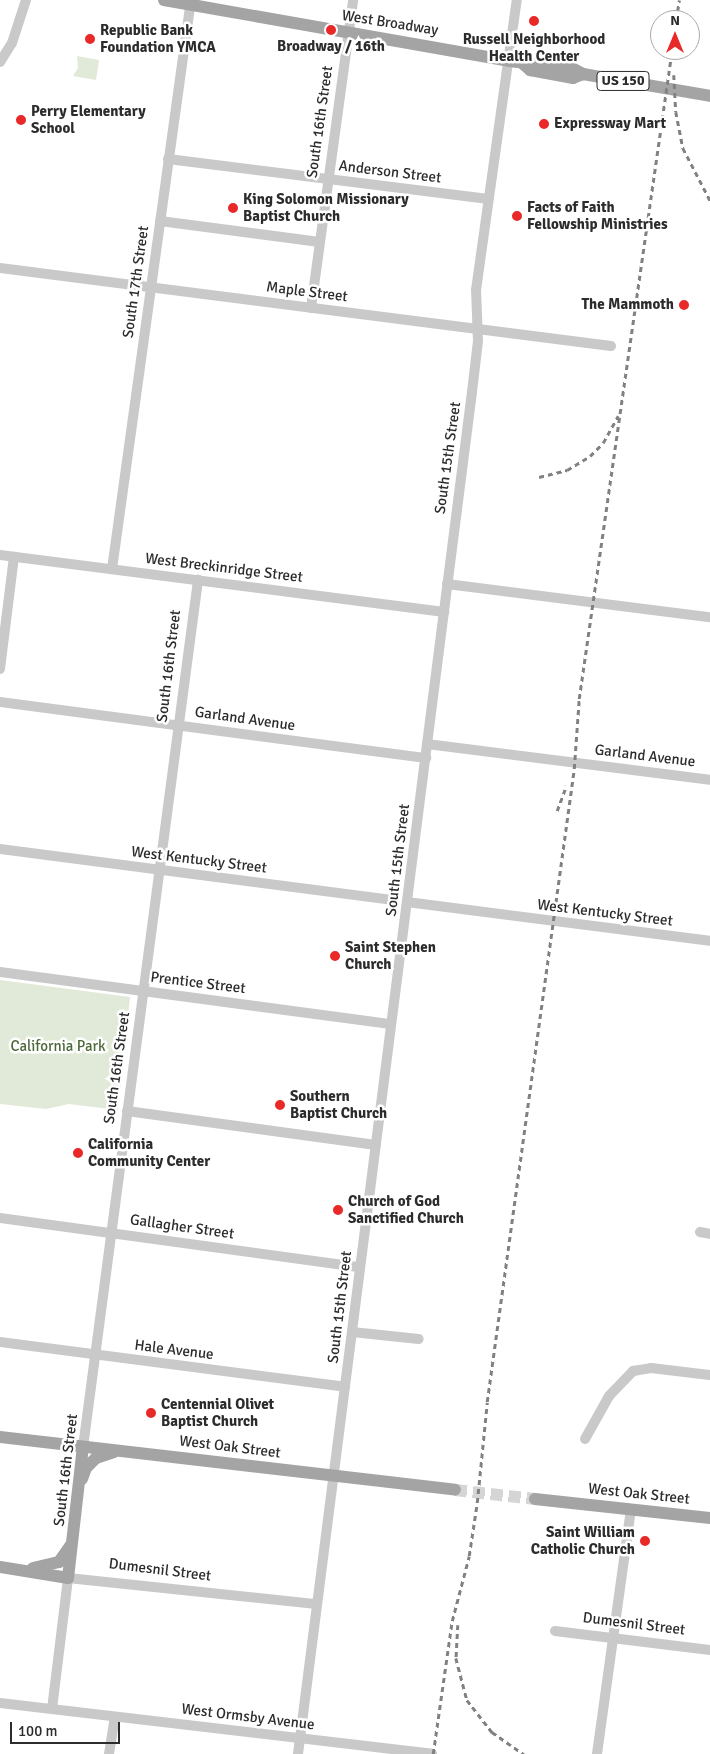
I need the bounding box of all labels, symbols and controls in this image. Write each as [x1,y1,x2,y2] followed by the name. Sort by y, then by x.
[341,7,439,39] street label: West Broadway
[650,10,700,60] north arrow
[670,12,680,29] text: N
[527,14,541,28] marker: Russell Neighborhood Health Center
[100,21,216,56] place label: Republic Bank Foundation YMCA
[325,24,337,36] marker: Broadway / 16th
[463,30,605,65] place label: Russell Neighborhood Health Center
[84,33,96,45] marker: Republic Bank Foundation YMCA
[277,38,385,56] place label: Broadway / 16th
[303,65,337,179] street label: South 16th Street
[596,70,650,92] road number: US 150
[31,102,146,137] place label: Perry Elementary School
[15,114,27,126] marker: Perry Elementary School
[554,115,666,133] place label: Expressway Mart
[538,118,550,130] marker: Expressway Mart
[338,157,442,187] street label: Anderson Street
[243,190,409,225] place label: King Solomon Missionary Baptist Church
[527,198,668,233] place label: Facts of Faith Fellowship Ministries
[227,202,239,214] marker: King Solomon Missionary Baptist Church
[511,210,523,222] marker: Facts of Faith Fellowship Ministries
[119,225,153,339] street label: South 17th Street
[265,278,349,306] street label: Maple Street
[581,296,674,314] place label: The Mammoth
[678,299,690,311] marker: The Mammoth
[431,401,465,515] street label: South 15th Street
[144,549,304,587] street label: West Breckinridge Street
[153,609,185,723] street label: South 16th Street
[194,703,296,735] street label: Garland Avenue
[594,741,696,771] street label: Garland Avenue
[382,803,414,917] street label: South 15th Street
[130,843,268,877] street label: West Kentucky Street
[536,896,674,930] street label: West Kentucky Street
[345,938,436,973] place label: Saint Stephen Church
[329,950,341,962] marker: Saint Stephen Church
[150,968,246,998] street label: Prentice Street
[100,1011,134,1125] street label: South 16th Street
[10,1038,106,1056] park label: California Park
[290,1087,387,1122] place label: Southern Baptist Church
[274,1099,286,1111] marker: Southern Baptist Church
[88,1135,210,1170] place label: California Community Center
[72,1147,84,1159] marker: California Community Center
[348,1192,464,1227] place label: Church of God Sanctified Church
[332,1204,344,1216] marker: Church of God Sanctified Church
[129,1211,235,1243] street label: Gallagher Street
[324,1250,356,1364] street label: South 15th Street
[133,1336,215,1364] street label: Hale Avenue
[161,1395,274,1430] place label: Centennial Olivet Baptist Church
[145,1407,157,1419] marker: Centennial Olivet Baptist Church
[50,1413,82,1527] street label: South 16th Street
[178,1432,282,1462] street label: West Oak Street
[587,1480,691,1508] street label: West Oak Street
[531,1523,635,1558] place label: Saint William Catholic Church
[639,1535,651,1547] marker: Saint William Catholic Church
[108,1555,212,1585] street label: Dumesnil Street
[582,1609,686,1639] street label: Dumesnil Street
[180,1700,316,1734] street label: West Ormsby Avenue
[12,1712,122,1744] scale bar
[18,1722,58,1740] text: 100 m

